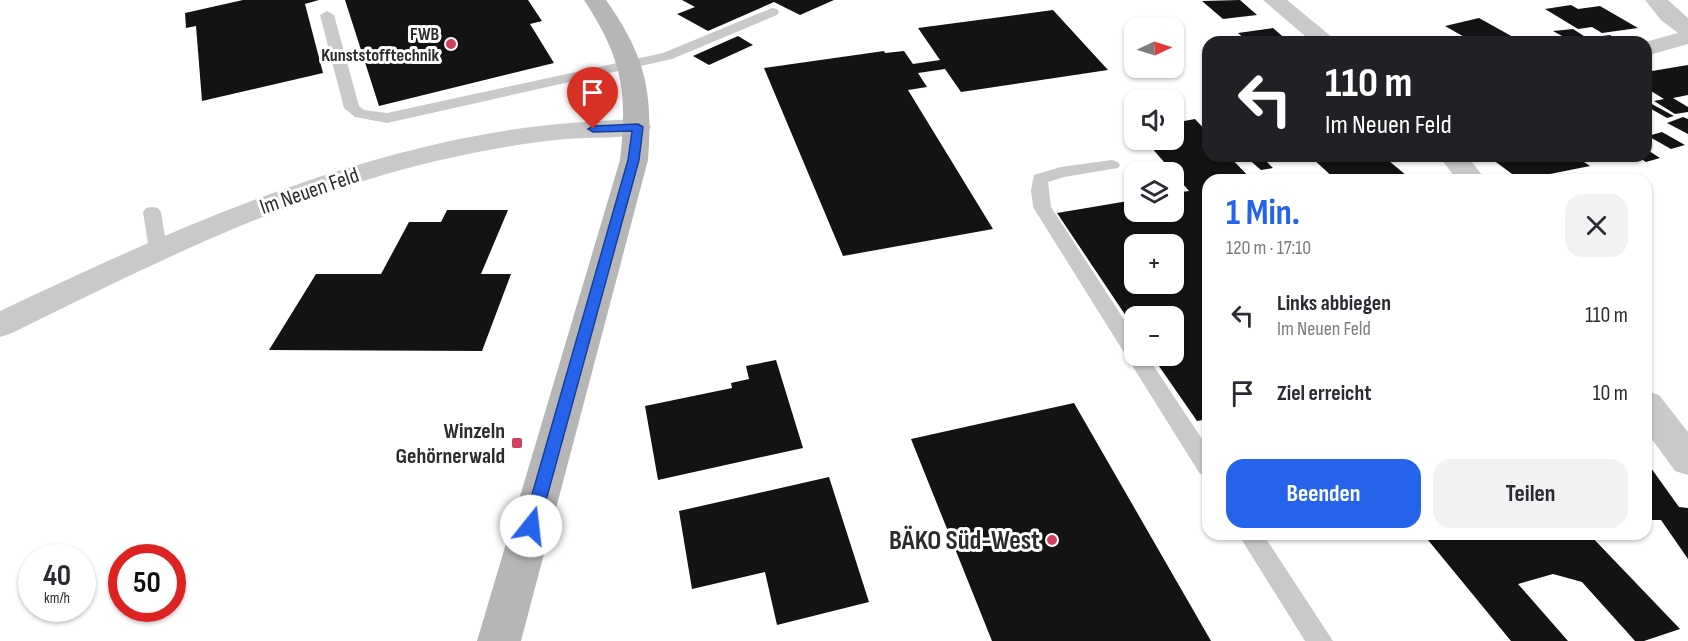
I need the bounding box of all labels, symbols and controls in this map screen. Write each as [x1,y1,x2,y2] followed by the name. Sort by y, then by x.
[1124,18,1184,78] north arrow
[1124,18,1184,366] map controls
[321,24,439,66] place label: FWB Kunststofftechnik
[444,37,458,51] marker: FWB Kunststofftechnik
[1325,58,1412,109] text: 110 m
[1226,60,1304,138] icon: left
[567,67,618,129] pin
[576,76,609,109] icon: arrive
[1124,90,1184,150] button: sound
[1325,109,1452,141] text: Im Neuen Feld
[256,162,363,221] street label: Im Neuen Feld
[1124,162,1184,222] button: layers
[1226,192,1300,235] text: 1 Min.
[1565,194,1628,257] button: close
[1124,234,1184,294] button: +
[1226,236,1311,260] text: 120 m · 17:10
[1277,290,1391,317] text: Links abbiegen
[1226,299,1259,332] icon: left
[1585,302,1628,329] text: 110 m
[1124,306,1184,366] button: −
[1277,317,1371,341] text: Im Neuen Feld
[1226,377,1259,410] icon: arrive
[1277,380,1372,407] text: Ziel erreicht
[1593,380,1628,407] text: 10 m
[395,418,505,470] place label: Winzeln Gehörnerwald
[510,436,524,450] marker: Winzeln Gehörnerwald
[1226,459,1421,528] button: Beenden
[1433,459,1628,528] button: Teilen
[499,494,563,558] position arrow
[889,525,1040,557] place label: BÄKO Süd-West
[1045,533,1059,547] marker: BÄKO Süd-West
[108,544,186,622] speed limit sign: 50
[43,558,71,594] text: 40
[44,589,70,608] text: km/h

